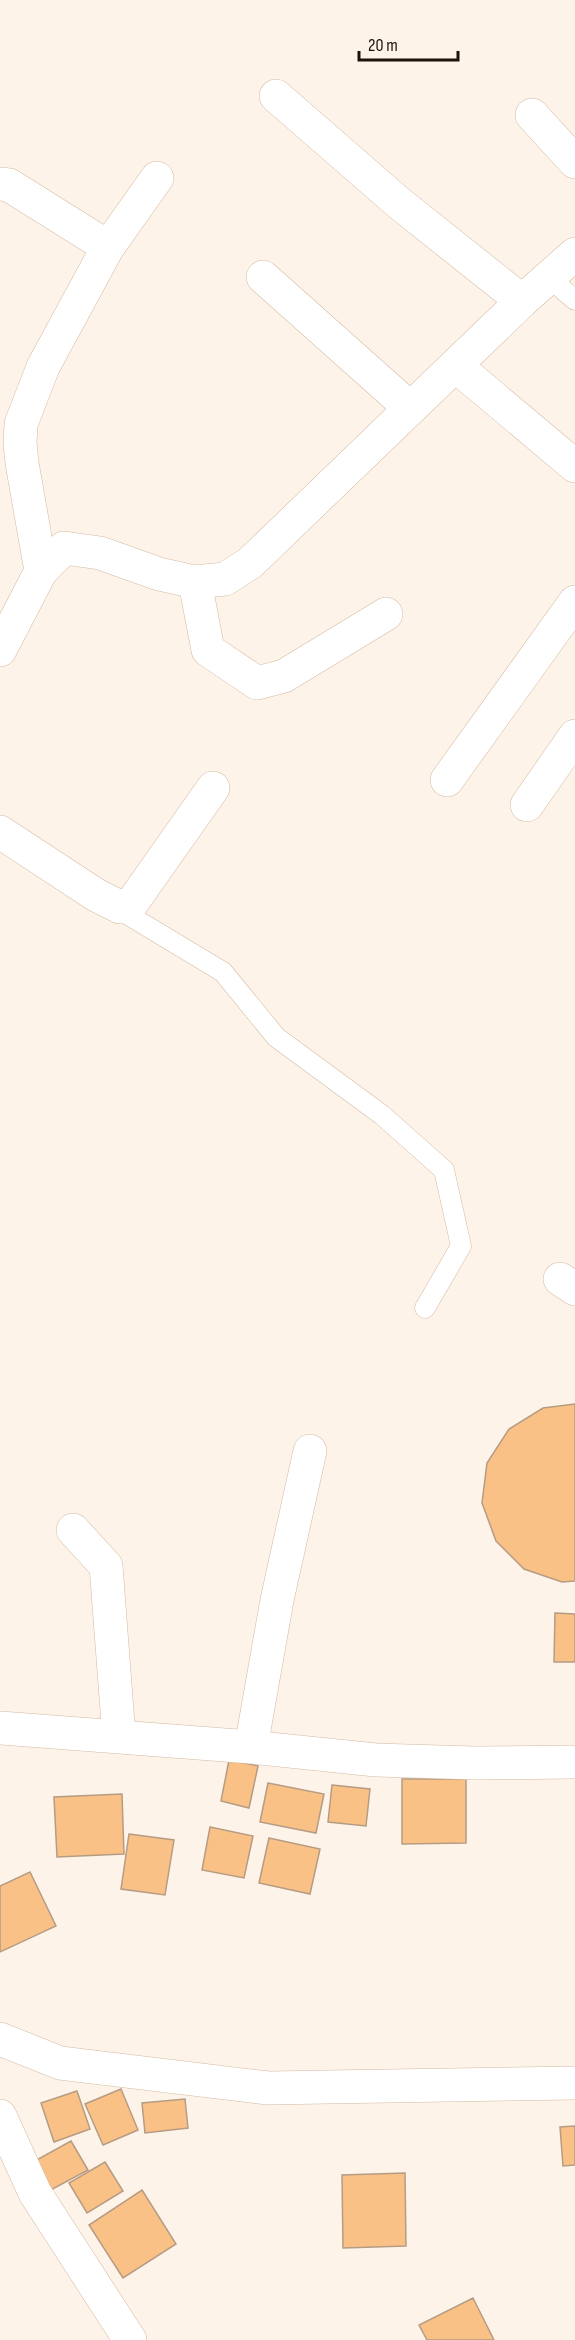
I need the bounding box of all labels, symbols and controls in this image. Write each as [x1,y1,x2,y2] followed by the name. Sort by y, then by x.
[359,24,458,62] scale bar
[368,35,398,56] text: 20 m

